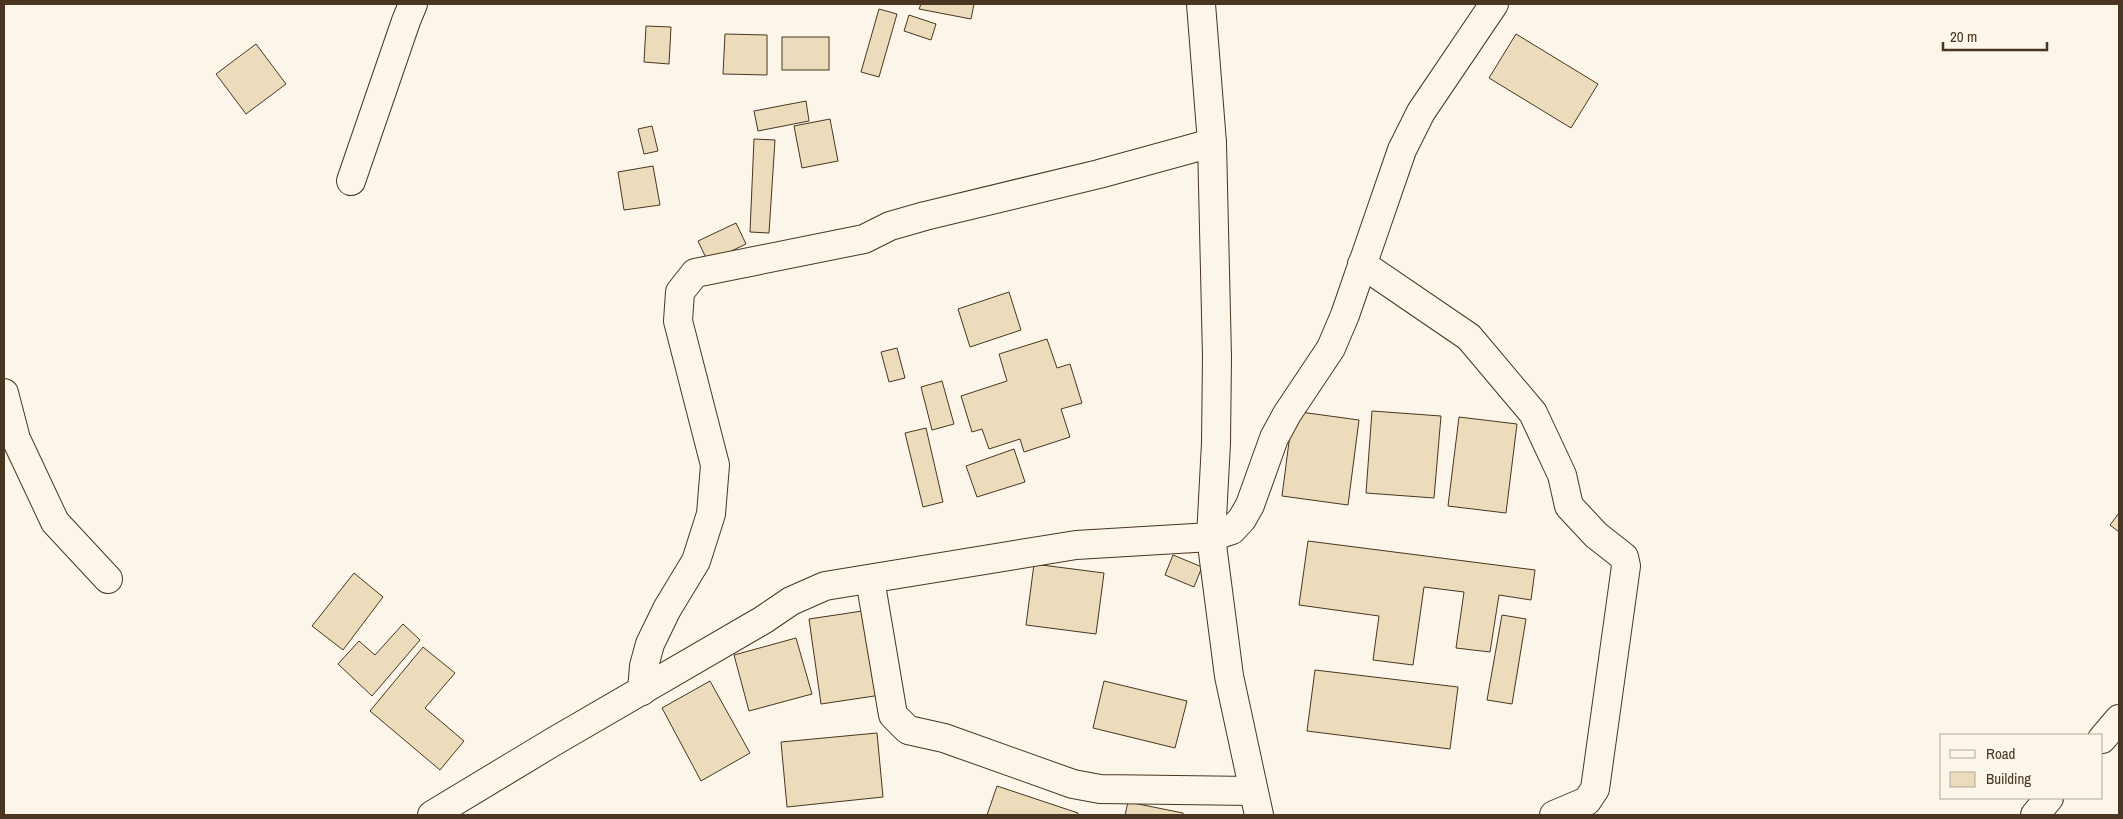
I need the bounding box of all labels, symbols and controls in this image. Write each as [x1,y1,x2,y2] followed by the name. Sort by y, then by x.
[1943,20,2047,52] scale bar
[1950,26,1977,47] text: 20 m
[1940,734,2103,799] legend
[1986,743,2015,764] text: Road
[1986,768,2031,789] text: Building

